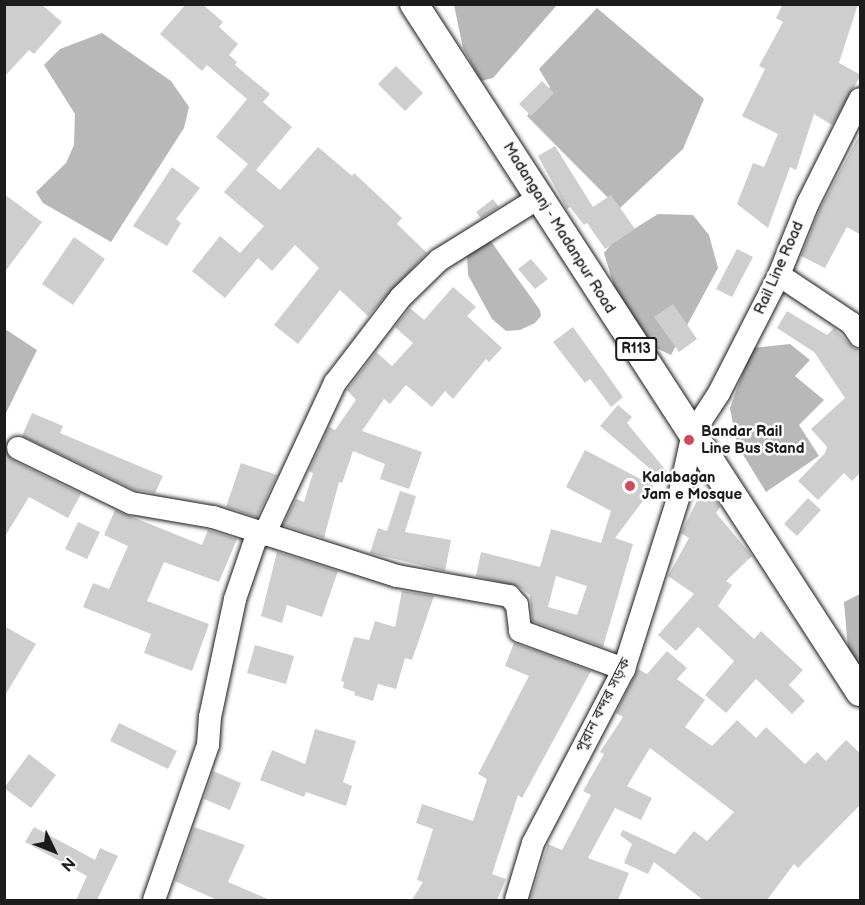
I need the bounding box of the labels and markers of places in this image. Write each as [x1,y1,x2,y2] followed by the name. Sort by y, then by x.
[701,422,804,457] place label: Bandar Rail Line Bus Stand
[682,433,696,447] marker: Bandar Rail Line Bus Stand
[642,468,742,503] place label: Kalabagan Jam e Mosque
[623,479,637,493] marker: Kalabagan Jam e Mosque

